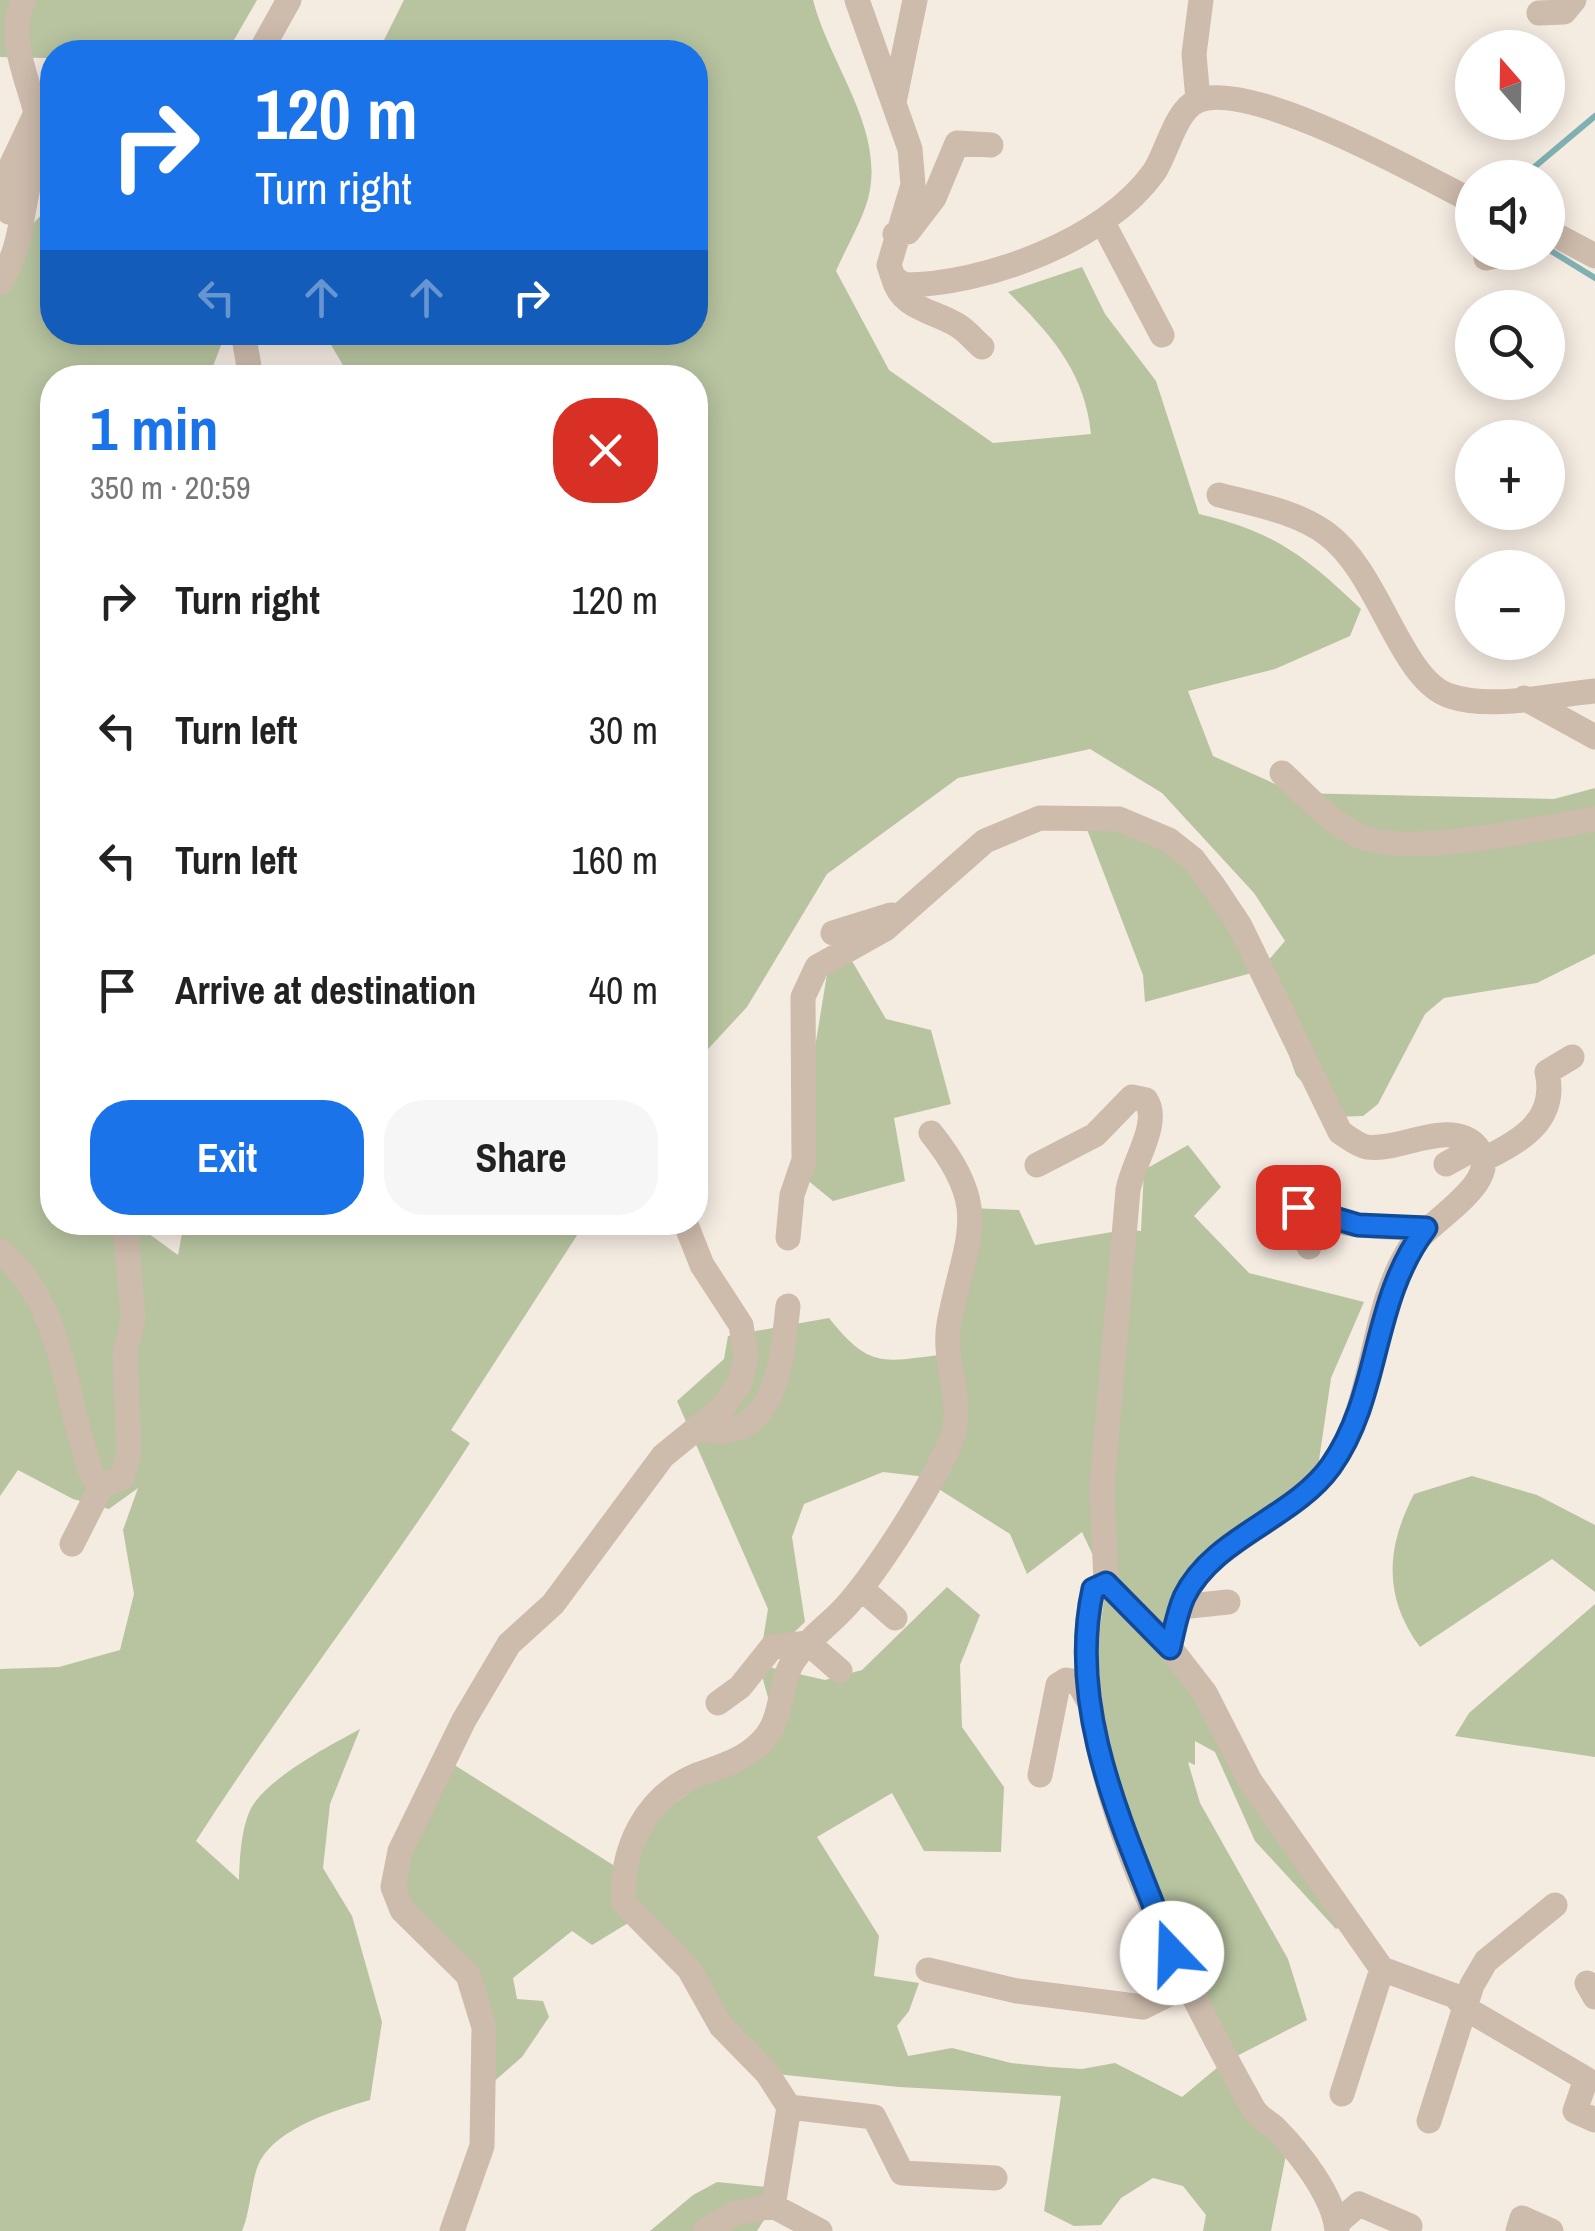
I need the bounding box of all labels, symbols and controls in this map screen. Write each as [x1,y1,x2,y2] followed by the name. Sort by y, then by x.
[1455,30,1565,140] north arrow
[1455,30,1565,660] map controls
[255,67,418,161] text: 120 m
[90,80,220,210] icon: right
[255,157,412,218] text: Turn right
[1455,160,1565,270] button: sound
[189,270,244,325] icon: left
[294,270,349,325] icon: ahead
[399,270,454,325] icon: ahead
[504,270,559,325] icon: right
[1455,290,1565,400] button: search
[90,388,219,469] text: 1 min
[553,398,658,503] button: close
[1455,420,1565,530] button: +
[90,466,250,509] text: 350 m · 20:59
[1455,550,1565,660] button: −
[90,573,145,628] icon: right
[175,575,320,626] text: Turn right
[571,575,658,626] text: 120 m
[90,703,145,758] icon: left
[175,705,297,756] text: Turn left
[589,705,658,756] text: 30 m
[90,833,145,888] icon: left
[175,835,297,886] text: Turn left
[571,835,658,886] text: 160 m
[90,963,145,1018] icon: arrive
[175,965,476,1016] text: Arrive at destination
[589,965,658,1016] text: 40 m
[90,1100,364,1215] button: Exit
[384,1100,658,1215] button: Share
[1256,1165,1341,1250] pin
[1271,1180,1326,1235] icon: arrive
[1120,1901,1224,2005] position arrow

